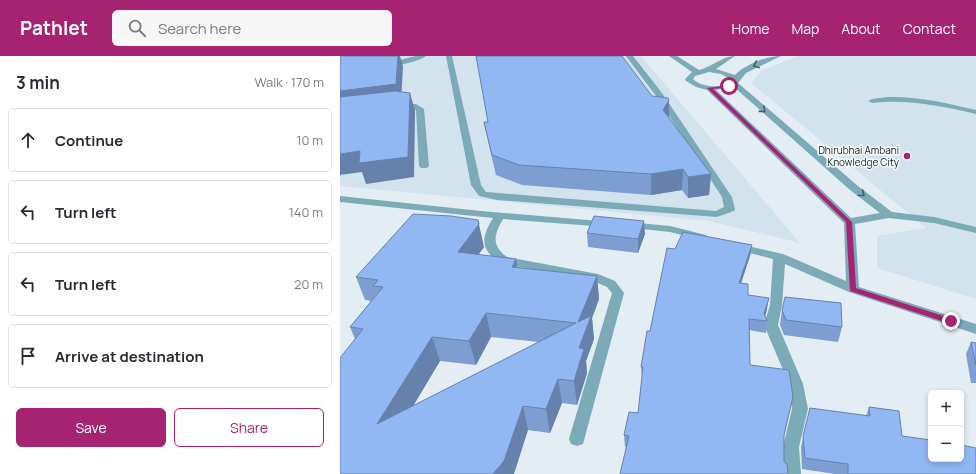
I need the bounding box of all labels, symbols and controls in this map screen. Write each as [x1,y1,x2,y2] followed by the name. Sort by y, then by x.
[112,10,392,46] search box
[20,15,88,41] text: Pathlet
[126,17,148,39] icon: search
[158,18,241,39] text: Search here
[732,19,769,38] text: Home
[791,19,819,38] text: Map
[841,19,881,38] text: About
[903,19,956,38] text: Contact
[752,61,759,69] one-way arrow
[16,71,60,94] text: 3 min
[254,73,324,91] text: Walk · 170 m
[720,77,738,95] route start
[758,105,765,112] one-way arrow
[17,129,39,151] icon: ahead
[55,130,123,151] text: Continue
[296,131,323,149] text: 10 m
[818,143,900,169] place label: Dhirubhai Ambani Knowledge City
[902,151,912,161] marker: Dhirubhai Ambani Knowledge City
[857,189,864,196] one-way arrow
[17,201,39,223] icon: left
[55,202,117,223] text: Turn left
[289,203,323,221] text: 140 m
[17,273,39,295] icon: left
[55,274,117,295] text: Turn left
[294,275,323,293] text: 20 m
[942,312,960,330] route end
[17,345,39,367] icon: arrive
[55,346,204,367] text: Arrive at destination
[928,390,964,462] map controls
[928,390,964,426] button: +
[16,408,166,447] button: Save
[174,408,324,447] button: Share
[928,426,964,462] button: −

